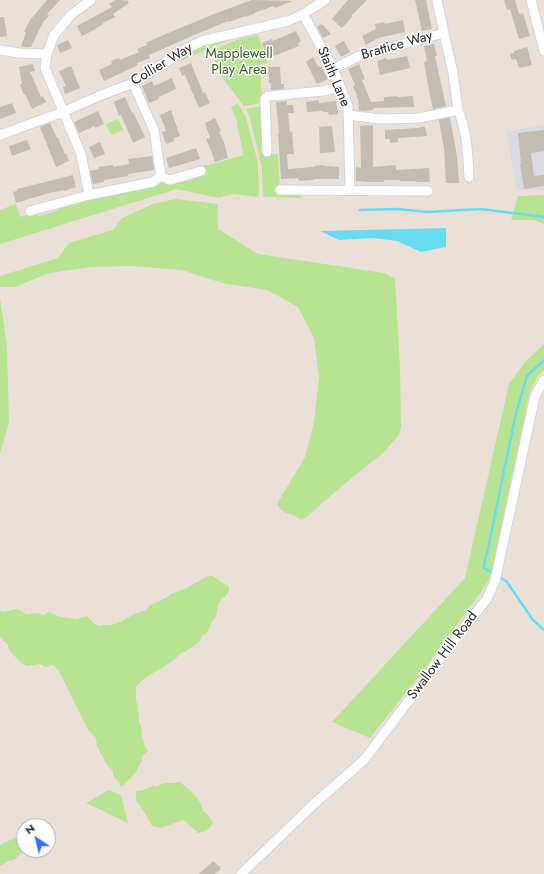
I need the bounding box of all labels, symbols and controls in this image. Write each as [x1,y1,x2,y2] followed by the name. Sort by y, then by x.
[360,28,434,64] street label: Brattice Way
[128,40,196,90] street label: Collier Way
[313,44,353,110] street label: Staith Lane
[205,47,273,80] park label: Mapplewell Play Area
[404,609,482,703] street label: Swallow Hill Road
[16,818,56,858] north arrow
[22,820,38,838] text: N

